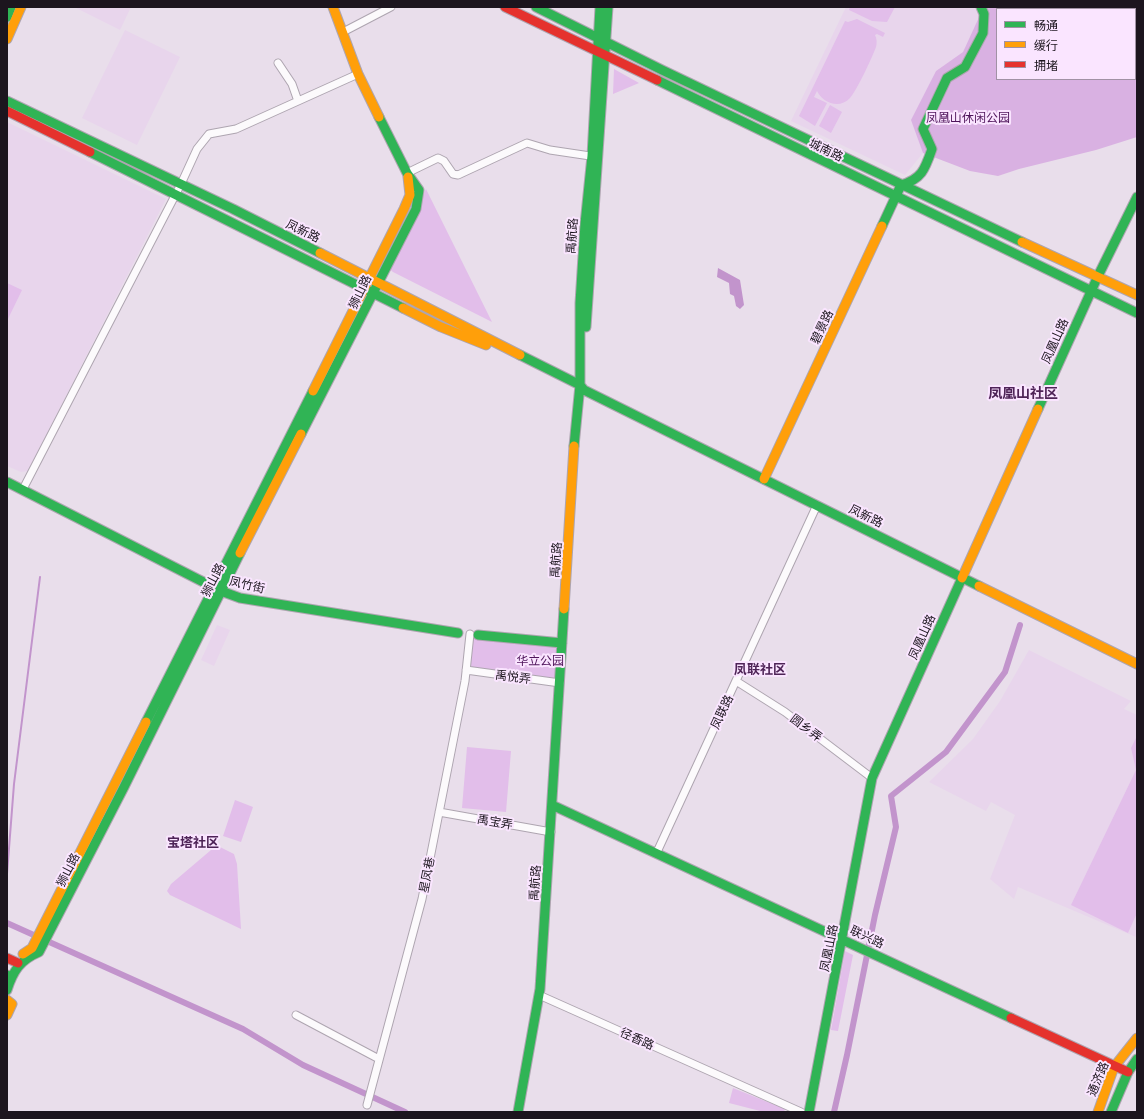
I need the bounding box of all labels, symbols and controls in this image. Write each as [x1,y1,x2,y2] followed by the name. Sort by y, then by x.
[996,8,1136,80] legend
[1034,18,1058,32] text: 畅通
[1034,38,1058,52] text: 缓行
[1034,58,1058,72] text: 拥堵
[926,111,1010,125] park label: 凤凰山休闲公园
[807,136,845,164] street label: 城南路
[284,217,322,245] street label: 凤新路
[564,218,580,254] street label: 禹航路
[346,273,374,311] street label: 狮山路
[808,308,836,346] street label: 碧景路
[1039,316,1071,366] street label: 凤凰山路
[988,385,1058,401] district label: 凤凰山社区
[847,502,885,530] street label: 凤新路
[548,542,564,578] street label: 禹航路
[198,561,228,599] street label: 狮山路
[228,574,266,596] street label: 凤竹街
[906,612,938,662] street label: 凤凰山路
[516,654,564,668] park label: 华立公园
[734,662,786,678] district label: 凤联社区
[494,668,532,686] street label: 禹悦弄
[708,693,736,731] street label: 凤联路
[787,711,825,745] street label: 圆乡弄
[476,812,514,832] street label: 禹宝弄
[167,835,219,851] district label: 宝塔社区
[53,851,83,889] street label: 狮山路
[416,856,438,894] street label: 星凤巷
[527,865,543,901] street label: 禹航路
[817,923,841,973] street label: 凤凰山路
[848,923,886,951] street label: 联兴路
[618,1025,656,1053] street label: 径香路
[1084,1060,1112,1098] street label: 通济路

